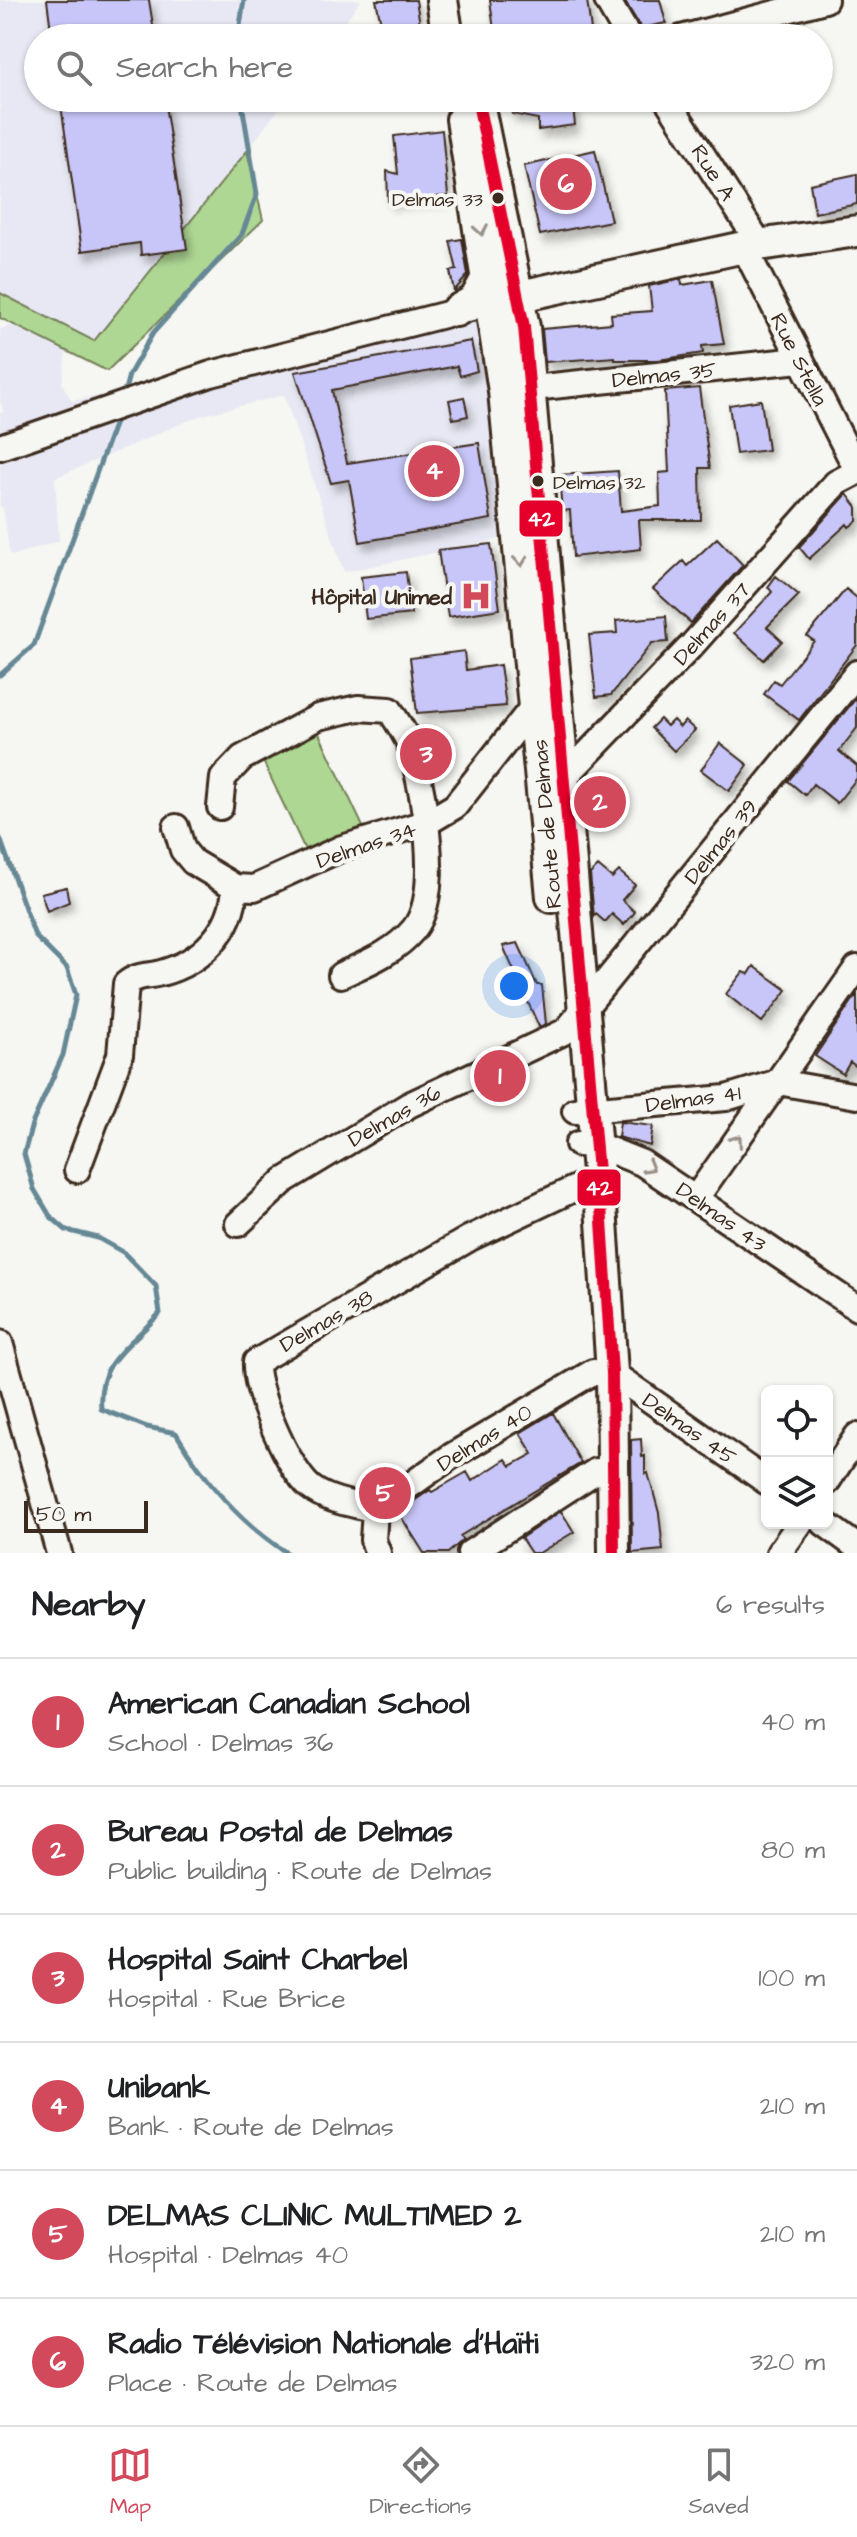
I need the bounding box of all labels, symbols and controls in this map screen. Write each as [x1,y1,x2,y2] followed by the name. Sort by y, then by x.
[24,24,833,112] search box
[52,46,96,90] icon: search
[116,47,293,89] text: Search here
[683,139,743,207] street label: Rue A
[540,154,592,214] pin: 6
[392,186,483,214] place label: Delmas 33
[490,190,506,206] marker: Delmas 33
[472,223,489,237] one-way arrow
[762,308,835,412] street label: Rue Stella
[611,355,718,396] street label: Delmas 35
[408,441,460,501] pin: 4
[553,469,646,497] place label: Delmas 32
[530,473,546,489] marker: Delmas 32
[518,499,564,538] line badge: 42
[527,504,555,535] text: 42
[513,555,530,568] one-way arrow
[666,575,758,672] street label: Delmas 37
[459,579,493,613] hospital icon: Hôpital Unimed
[311,582,453,613] place label: Hôpital Unimed
[400,724,452,784] pin: 3
[525,738,570,910] street label: Route de Delmas
[574,772,626,832] pin: 2
[677,793,765,891] street label: Delmas 39
[312,814,421,877] street label: Delmas 34
[494,966,534,1006] your location
[474,1046,526,1106] pin: 1
[342,1077,447,1155] street label: Delmas 36
[644,1077,743,1121] street label: Delmas 41
[727,1135,742,1149] one-way arrow
[640,1157,655,1173] one-way arrow
[576,1168,622,1207] line badge: 42
[585,1173,613,1204] text: 42
[670,1175,773,1260] street label: Delmas 43
[274,1282,379,1361] street label: Delmas 38
[636,1385,743,1473] street label: Delmas 45
[761,1385,833,1529] map controls
[761,1385,833,1457] button: locate
[431,1397,538,1480] street label: Delmas 40
[761,1457,833,1529] button: layers
[359,1463,411,1523] pin: 5
[24,1497,148,1533] scale bar
[36,1499,91,1530] text: 50 m
[32,1581,146,1629] text: Nearby
[716,1587,825,1623] text: 6 results
[108,1683,470,1725] text: American Canadian School
[56,1704,60,1740] text: 1
[760,1704,825,1740] text: 40 m
[108,1725,333,1761] text: School · Delmas 36
[108,1811,453,1853] text: Bureau Postal de Delmas
[51,1832,65,1868] text: 2
[761,1832,825,1868] text: 80 m
[108,1853,492,1889] text: Public building · Route de Delmas
[108,1939,407,1981] text: Hospital Saint Charbel
[51,1960,65,1996] text: 3
[758,1960,825,1996] text: 100 m
[108,1981,346,2017] text: Hospital · Rue Brice
[108,2067,210,2109] text: Unibank
[49,2088,67,2124] text: 4
[760,2088,825,2124] text: 210 m
[108,2109,394,2145] text: Bank · Route de Delmas
[108,2195,521,2237] text: DELMAS CLINIC MULTIMED 2
[49,2216,67,2252] text: 5
[760,2216,825,2252] text: 210 m
[108,2237,348,2273] text: Hospital · Delmas 40
[108,2323,539,2365] text: Radio Télévision Nationale d'Haïti
[50,2344,66,2380] text: 6
[750,2344,825,2380] text: 320 m
[108,2365,398,2401] text: Place · Route de Delmas
[108,2443,152,2522] tab: Map
[369,2443,472,2522] tab: Directions
[689,2443,749,2522] tab: Saved

